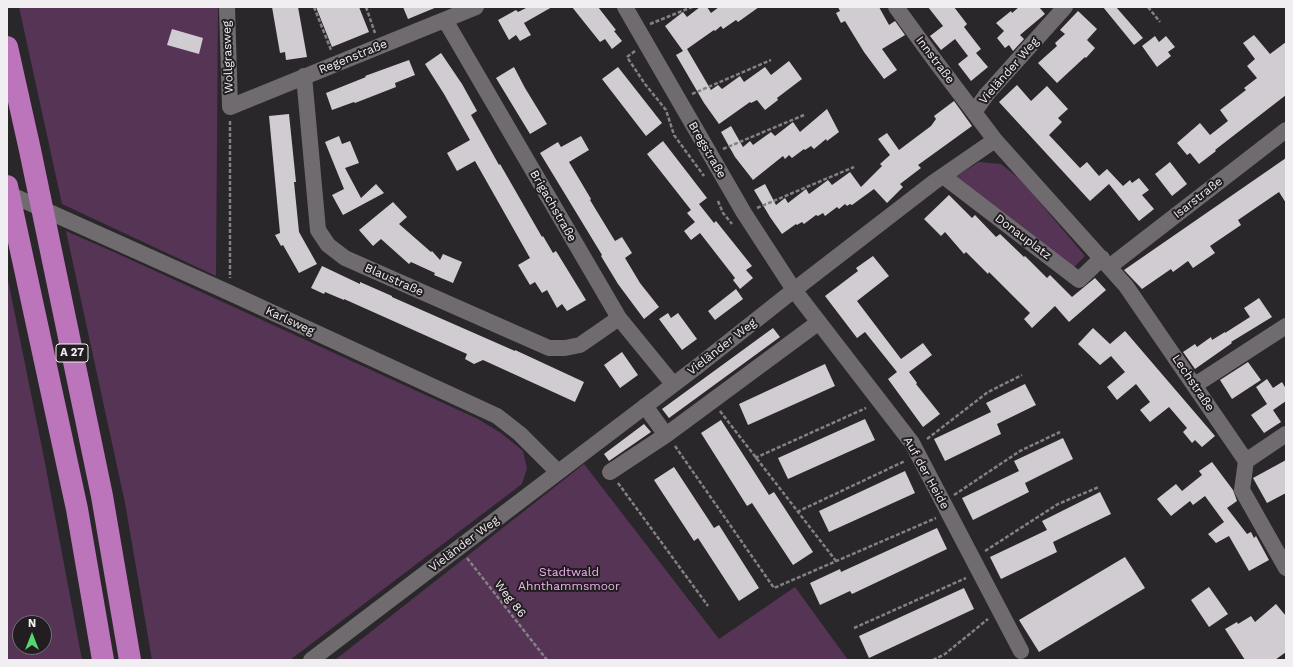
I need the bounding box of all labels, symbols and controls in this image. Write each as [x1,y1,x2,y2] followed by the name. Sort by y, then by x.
[220,20,236,94] street label: Wollgrasweg
[913,33,957,87] street label: Innstraße
[976,35,1042,107] street label: Vieländer Weg
[317,37,389,77] street label: Regenstraße
[685,119,729,181] street label: Bregstraße
[527,168,579,244] street label: Brigachstraße
[1171,174,1225,222] street label: Isarstraße
[992,211,1054,263] street label: Donauplatz
[362,261,426,299] street label: Blaustraße
[263,303,317,339] street label: Karlsweg
[685,316,759,378] street label: Vieländer Weg
[56,344,88,362] road number: A 27
[1169,352,1217,414] street label: Lechstraße
[900,434,952,512] street label: Auf der Heide
[426,513,502,575] street label: Vieländer Weg
[518,565,620,593] park label: Stadtwald Ahnthammsmoor
[491,578,529,620] street label: Weg 86
[12,615,52,655] north arrow
[28,617,36,630] text: N

